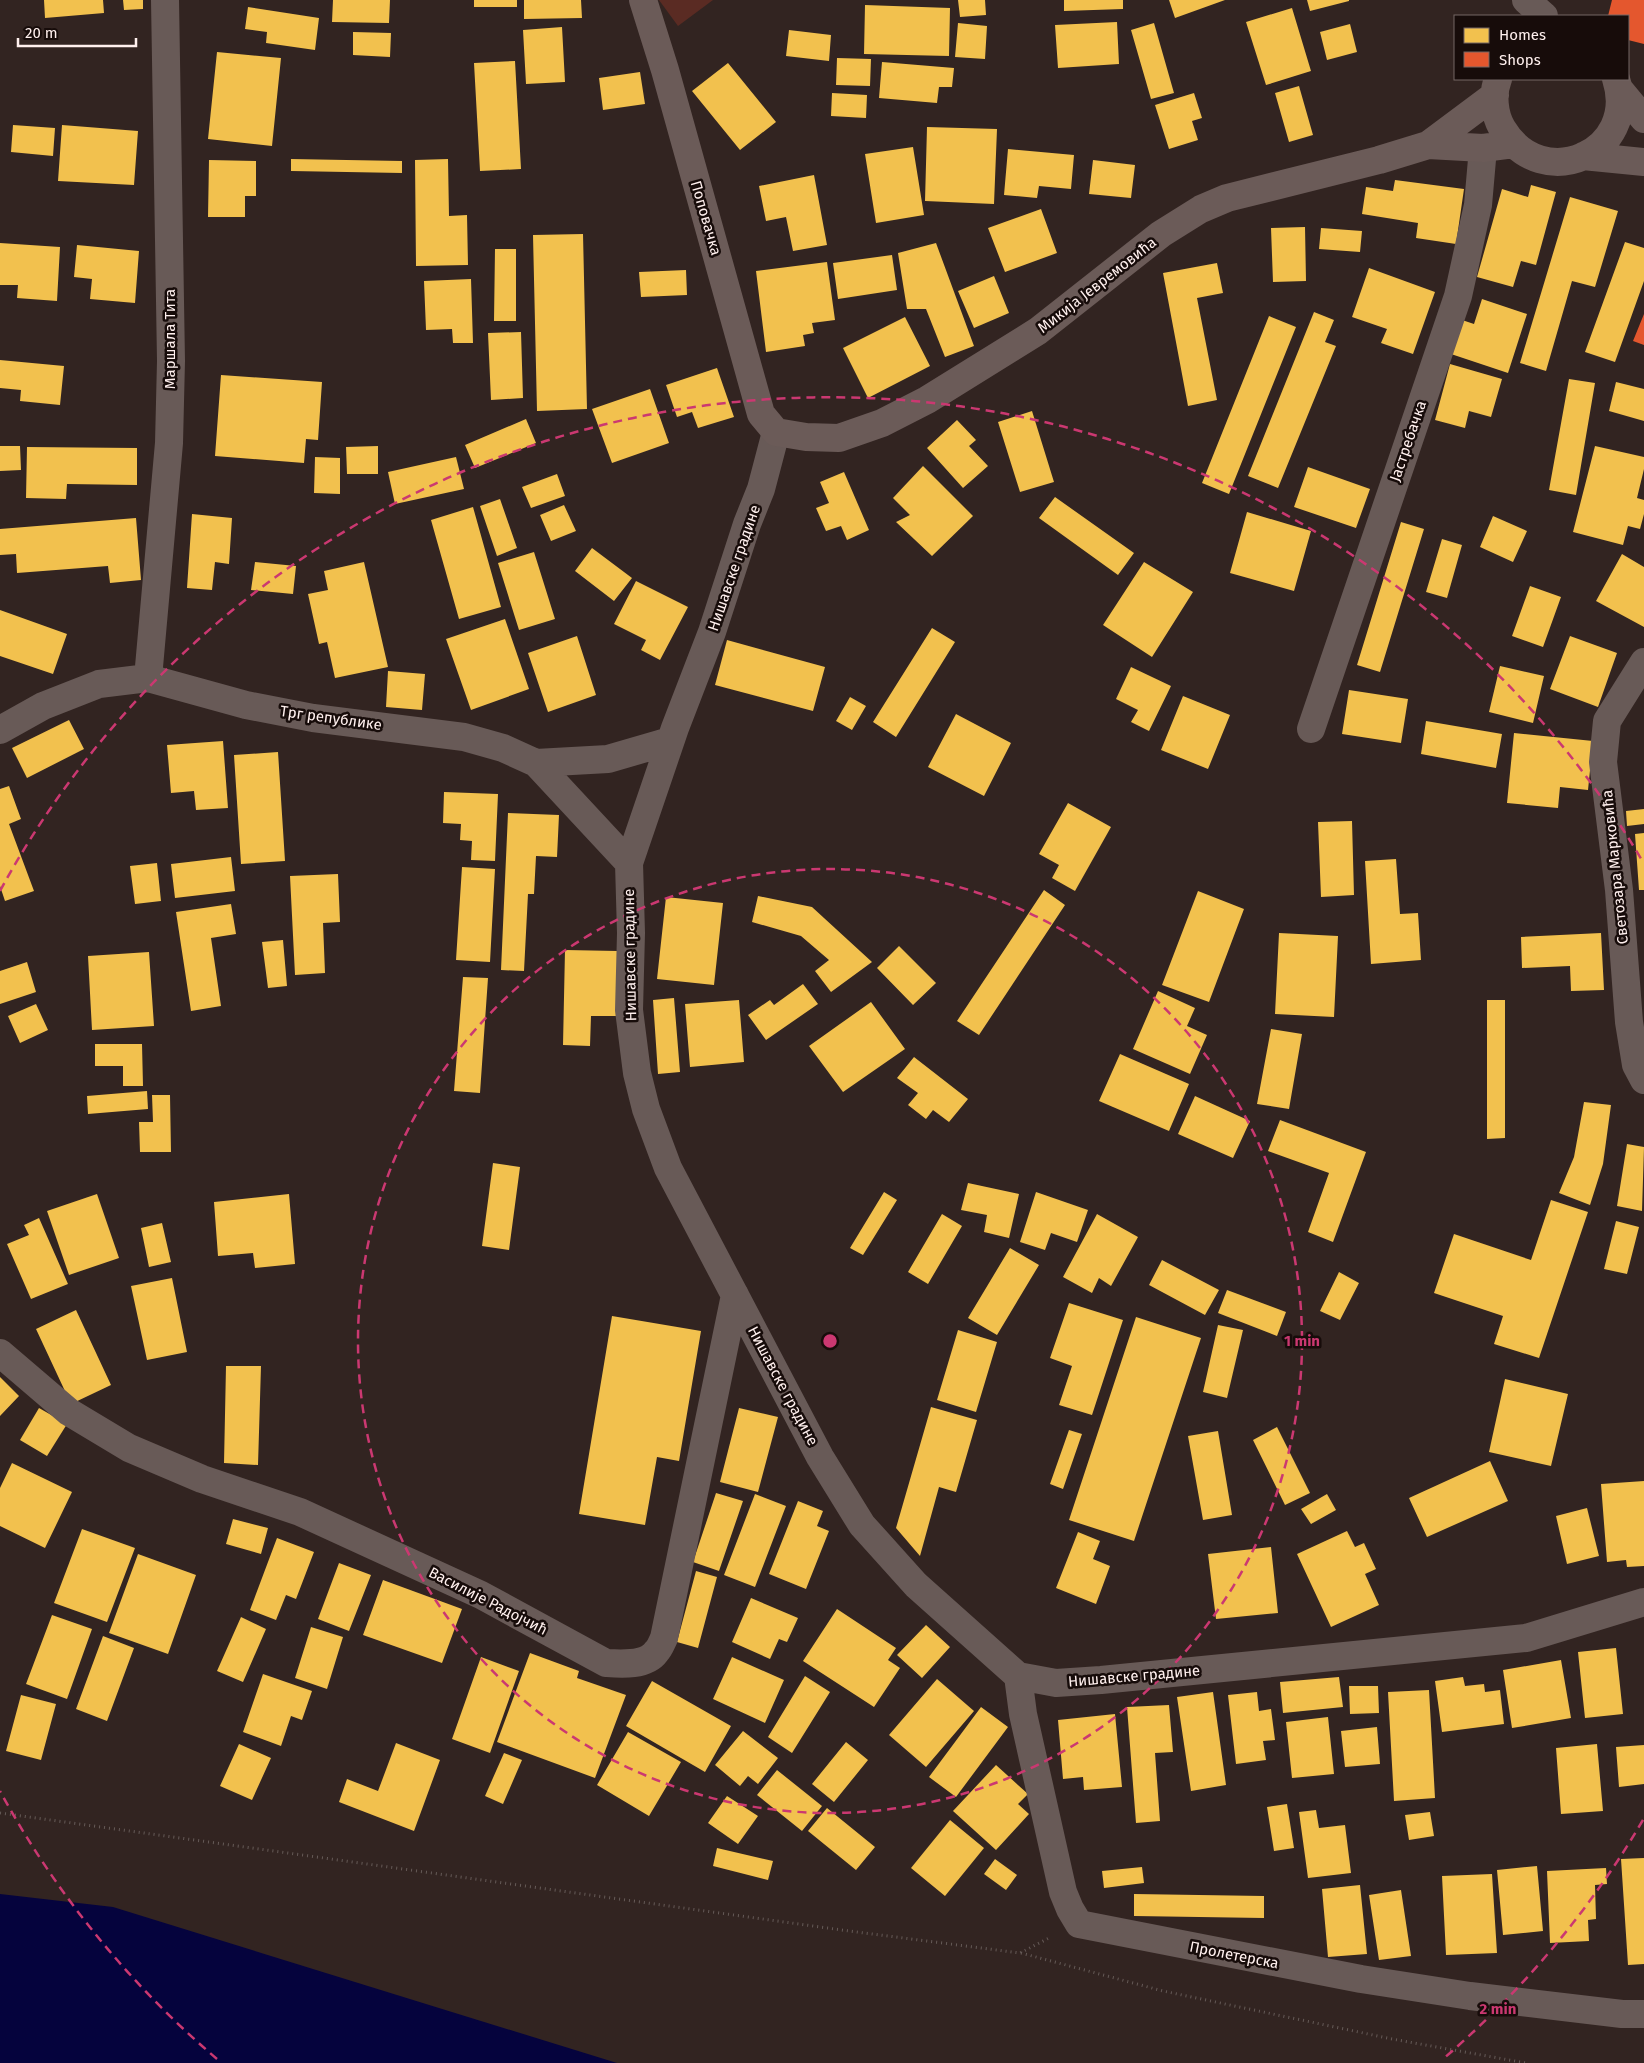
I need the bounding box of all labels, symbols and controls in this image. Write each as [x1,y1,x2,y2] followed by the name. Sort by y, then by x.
[18,15,135,47] scale bar
[1454,15,1629,80] legend
[25,24,58,42] text: 20 m
[1499,26,1546,44] text: Homes
[1499,51,1541,69] text: Shops
[687,179,725,257] street label: Поповачка
[1034,233,1160,337] street label: Микија Јевремовића
[161,289,179,389] street label: Маршала Тита
[1386,398,1430,484] street label: Јастребачка
[704,502,764,634] street label: Нишавске градине
[279,702,383,734] street label: Трг републике
[1598,789,1632,945] street label: Светозара Марковића
[620,889,640,1021] street label: Нишавске градине
[744,1323,822,1449] street label: Нишавске градине
[821,1332,839,1350] centre of rings
[1284,1332,1320,1350] text: 1 min
[426,1563,550,1639] street label: Василије Радојчић
[1067,1661,1201,1691] street label: Нишавске градине
[1188,1938,1280,1972] street label: Пролетерска
[1480,2000,1516,2018] text: 2 min

